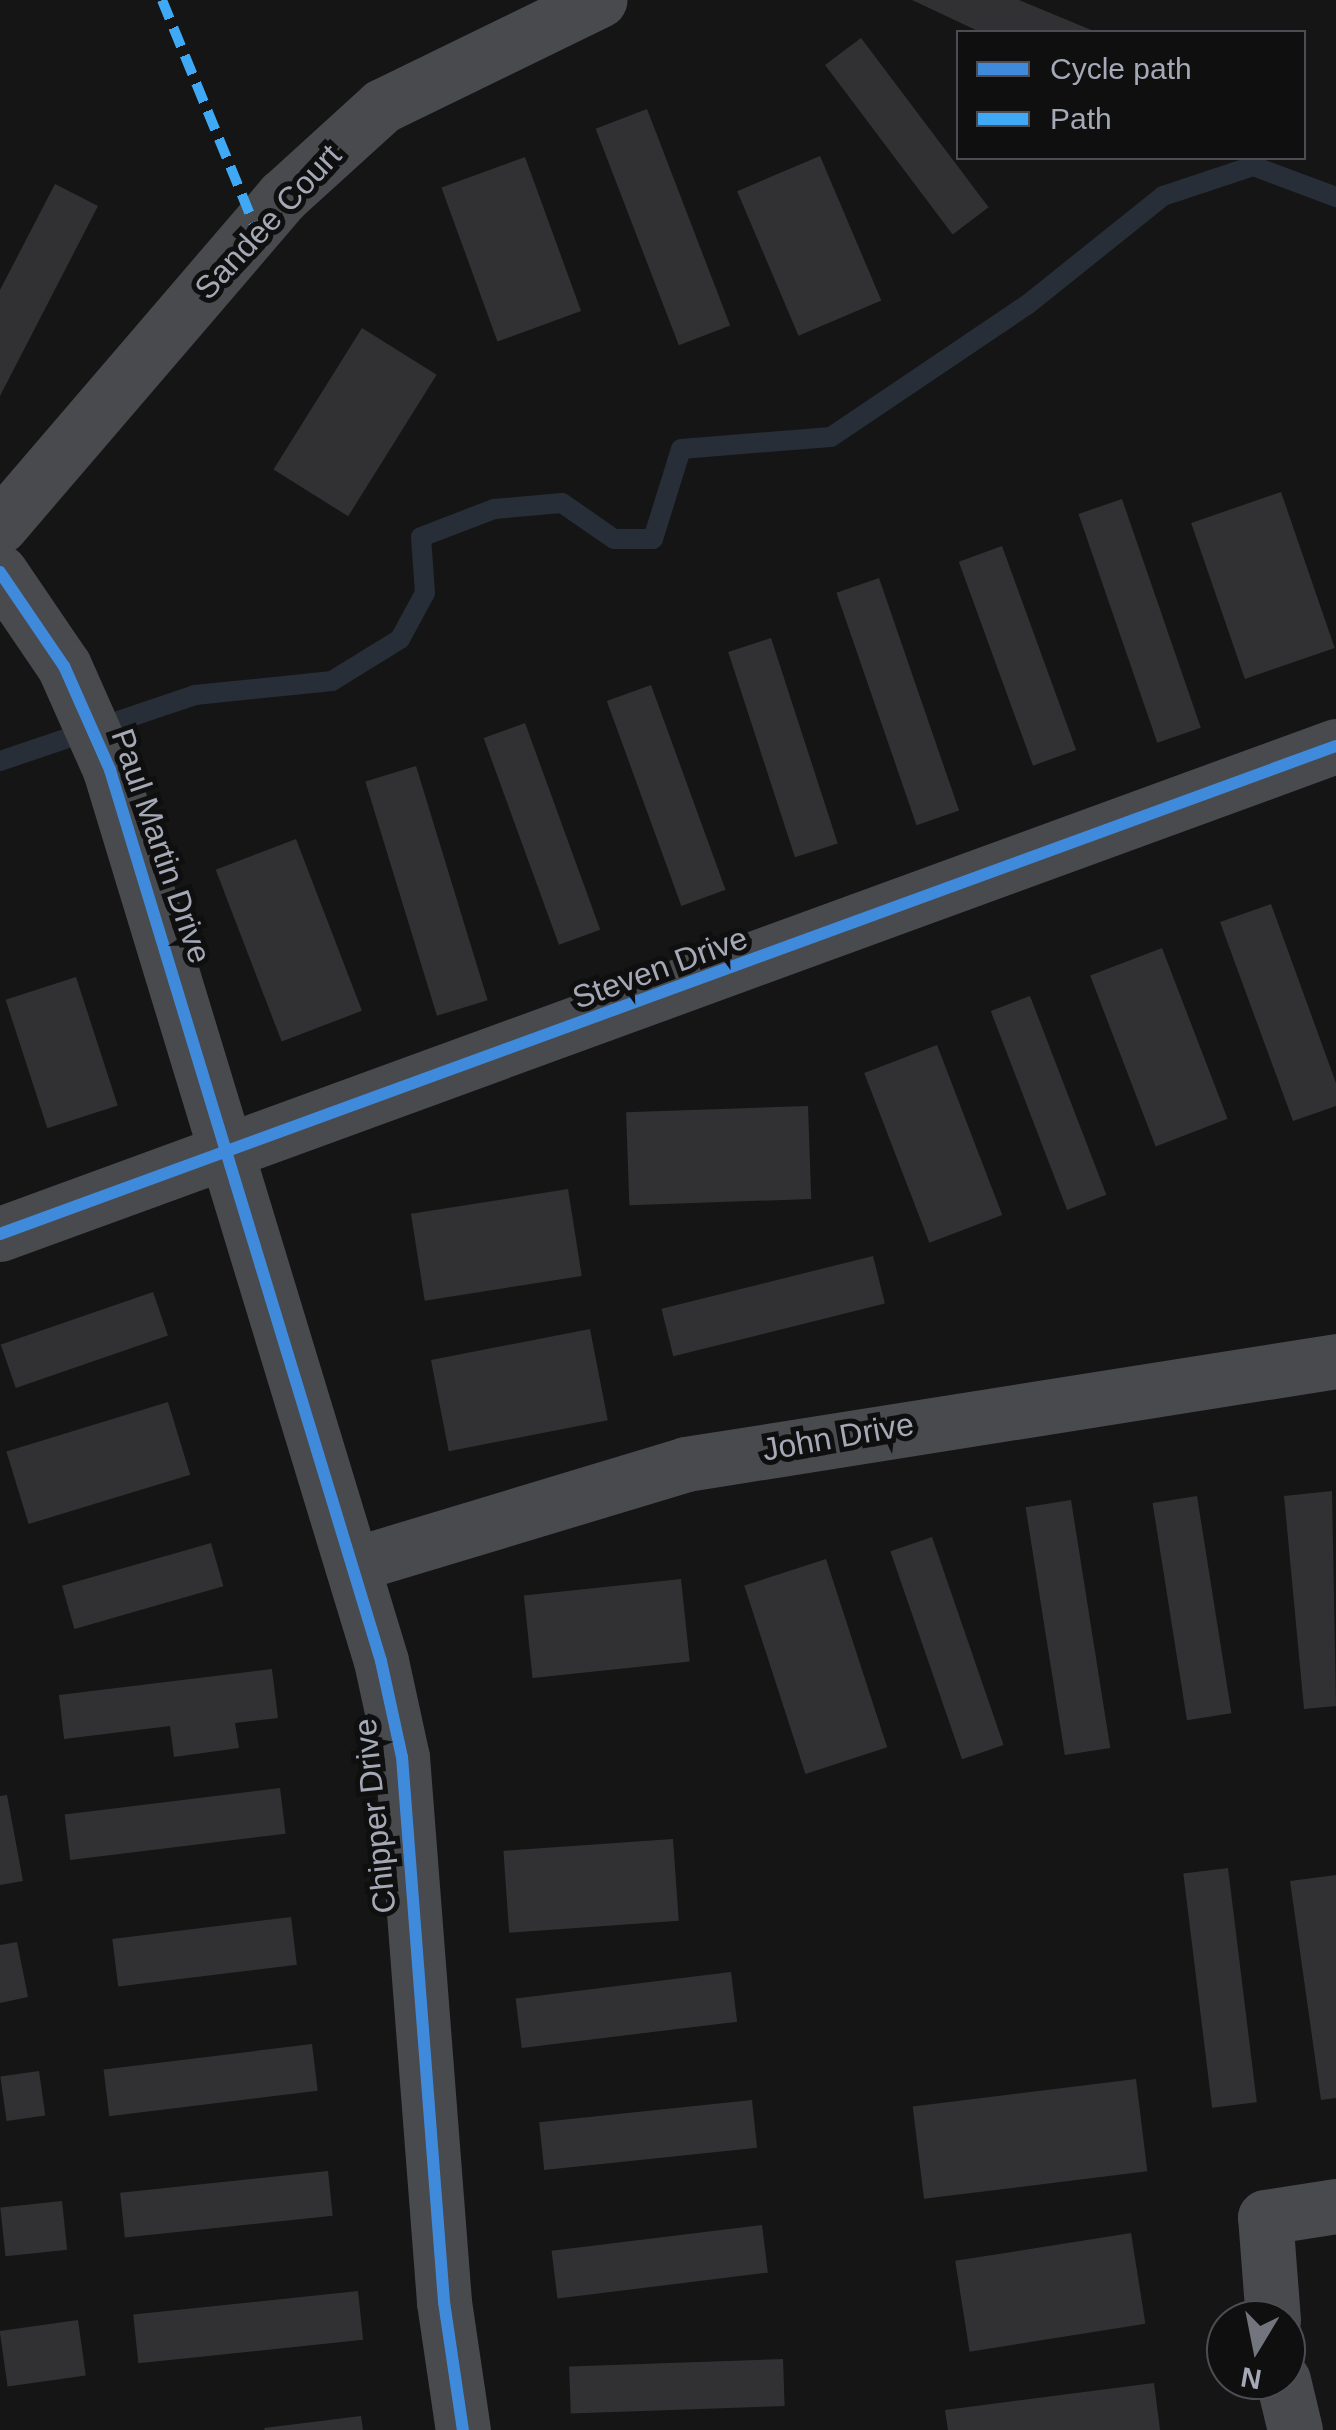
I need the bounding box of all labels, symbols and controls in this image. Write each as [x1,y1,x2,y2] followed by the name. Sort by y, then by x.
[956,30,1306,160] legend
[1050,52,1192,85] text: Cycle path
[1050,102,1112,135] text: Path
[187,137,349,307] street label: Sandee Court
[103,724,219,968] street label: Paul Martin Drive
[567,919,753,1017] street label: Steven Drive
[759,1405,917,1469] street label: John Drive
[346,1717,404,1915] street label: Chipper Drive
[1206,2300,1306,2400] north arrow
[1238,2361,1264,2395] text: N

